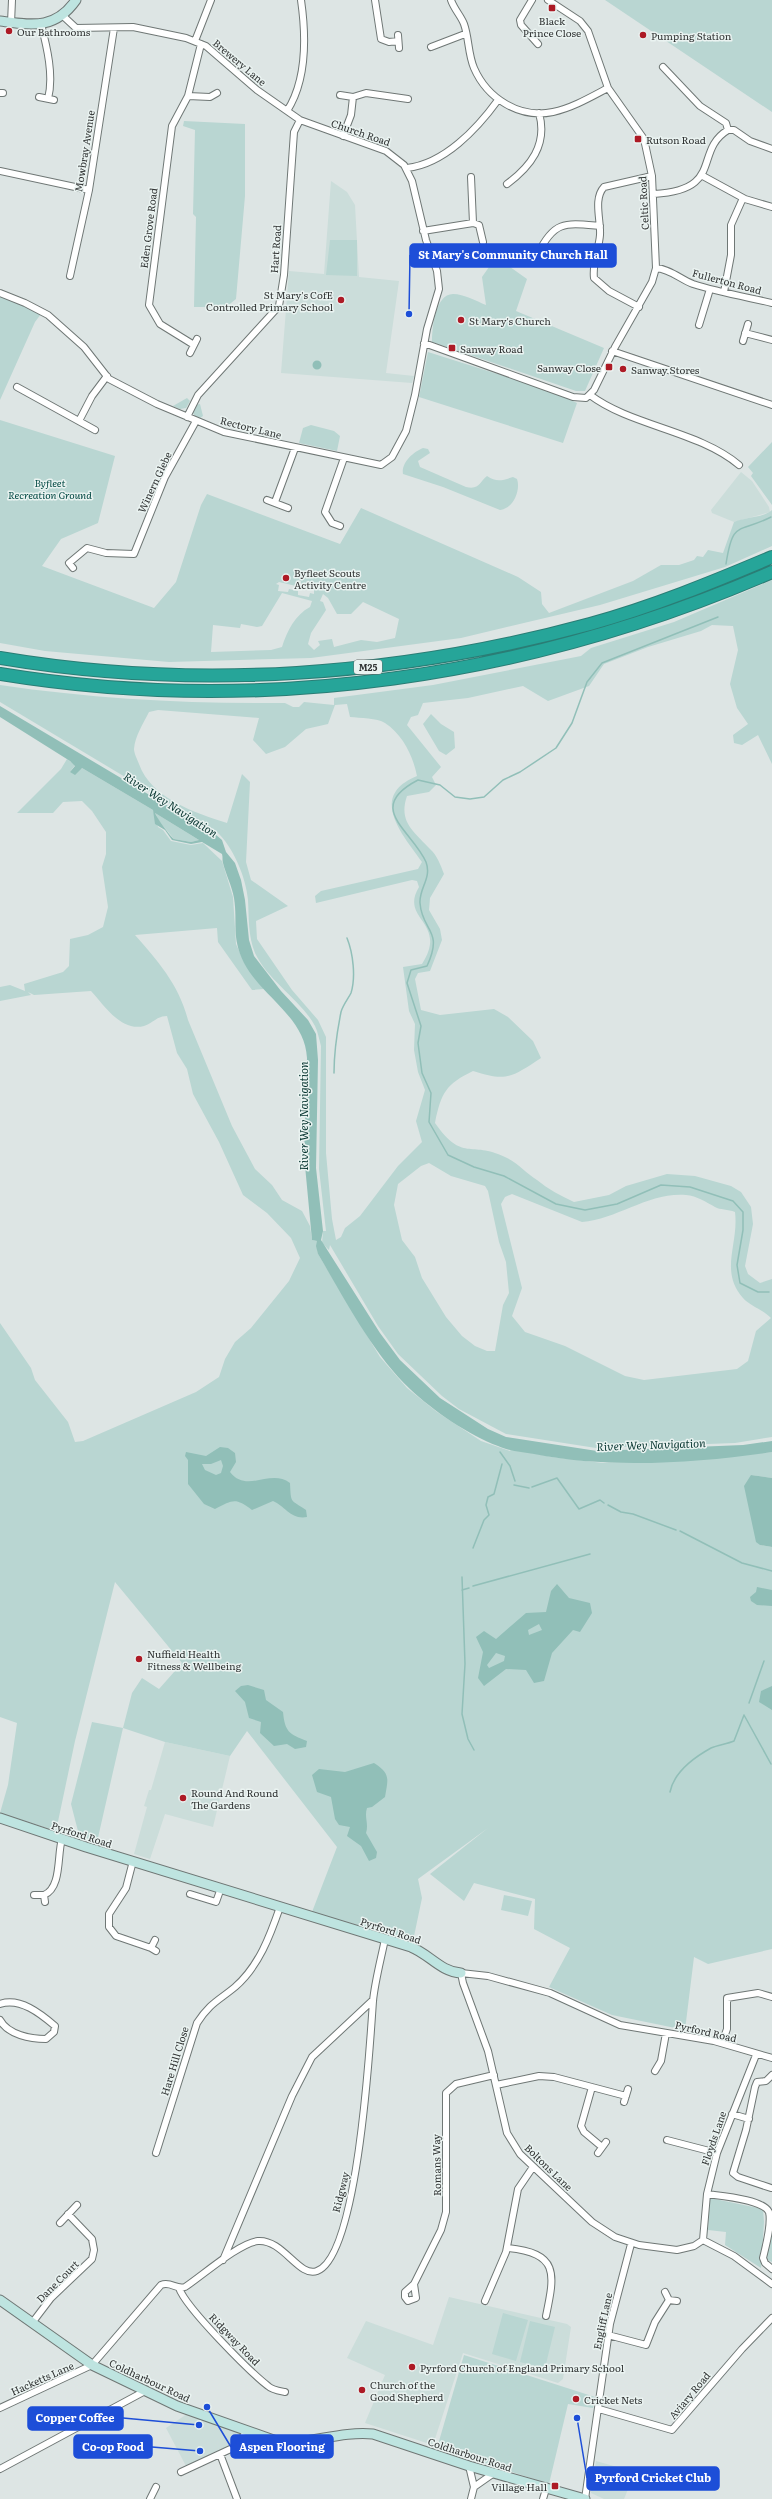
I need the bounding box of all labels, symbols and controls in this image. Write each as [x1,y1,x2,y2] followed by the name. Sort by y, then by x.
[547,3,557,13] marker: Black Prince Close
[523,13,581,40] place label: Black Prince Close
[17,24,91,39] place label: Our Bathrooms
[4,26,14,36] marker: Our Bathrooms
[651,28,732,43] place label: Pumping Station
[638,30,648,40] marker: Pumping Station
[210,35,270,89] street label: Brewery Lane
[70,109,98,193] street label: Mowbray Avenue
[329,115,393,149] street label: Church Road
[646,132,706,147] place label: Rutson Road
[633,134,643,144] marker: Rutson Road
[634,176,652,230] street label: Celtic Road
[136,187,160,269] street label: Eden Grove Road
[266,224,284,274] street label: Hart Road
[410,244,616,267] callout: St Mary's Community Church Hall
[418,246,608,262] text: St Mary's Community Church Hall
[691,265,763,297] street label: Fullerton Road
[206,287,334,314] place label: St Mary's CofE Controlled Primary School
[336,295,346,305] marker: St Mary's CofE Controlled Primary School
[469,313,551,328] place label: St Mary's Church
[456,315,466,325] marker: St Mary's Church
[460,341,523,356] place label: Sanway Road
[447,343,457,353] marker: Sanway Road
[537,360,601,375] place label: Sanway Close
[604,362,614,372] marker: Sanway Close
[631,362,700,377] place label: Sanway Stores
[618,364,628,374] marker: Sanway Stores
[219,412,283,442] street label: Rectory Lane
[133,449,175,515] street label: Winern Glebe
[8,475,92,502] park label: Byfleet Recreation Ground
[294,565,366,592] place label: Byfleet Scouts Activity Centre
[281,573,291,583] marker: Byfleet Scouts Activity Centre
[354,660,382,674] road number: M25
[121,768,222,841] water label: River Wey Navigation
[295,1061,311,1171] water label: River Wey Navigation
[596,1434,706,1454] water label: River Wey Navigation
[147,1646,242,1673] place label: Nuffield Health Fitness & Wellbeing
[134,1654,144,1664] marker: Nuffield Health Fitness & Wellbeing
[191,1785,278,1812] place label: Round And Round The Gardens
[178,1793,188,1803] marker: Round And Round The Gardens
[50,1817,114,1851] street label: Pyrford Road
[359,1913,423,1947] street label: Pyrford Road
[674,2017,738,2045] street label: Pyrford Road
[156,2025,192,2097] street label: Hare Hill Close
[697,2109,729,2167] street label: Floyds Lane
[428,2134,444,2196] street label: Romans Way
[522,2140,576,2194] street label: Boltons Lane
[328,2170,352,2214] street label: Ridgway
[32,2256,82,2306] street label: Dane Court
[589,2291,615,2351] street label: Engliff Lane
[206,2309,264,2369] street label: Ridgway Road
[107,2355,193,2405] street label: Coldharbour Road
[8,2357,76,2399] street label: Hacketts Lane
[420,2360,625,2375] place label: Pyrford Church of England Primary School
[407,2362,417,2372] marker: Pyrford Church of England Primary School
[665,2368,713,2422] street label: Aviary Road
[370,2377,443,2404] place label: Church of the Good Shepherd
[357,2385,367,2395] marker: Church of the Good Shepherd
[584,2392,643,2407] place label: Cricket Nets
[571,2394,581,2404] marker: Cricket Nets
[28,2407,123,2430] callout: Copper Coffee
[36,2409,114,2425] text: Copper Coffee
[426,2433,514,2475] street label: Coldharbour Road
[74,2435,152,2458] callout: Co-op Food
[231,2435,333,2458] callout: Aspen Flooring
[82,2438,144,2454] text: Co-op Food
[239,2438,325,2454] text: Aspen Flooring
[587,2467,719,2490] callout: Pyrford Cricket Club
[595,2469,711,2485] text: Pyrford Cricket Club
[491,2479,548,2494] place label: Village Hall
[550,2481,560,2491] marker: Village Hall

